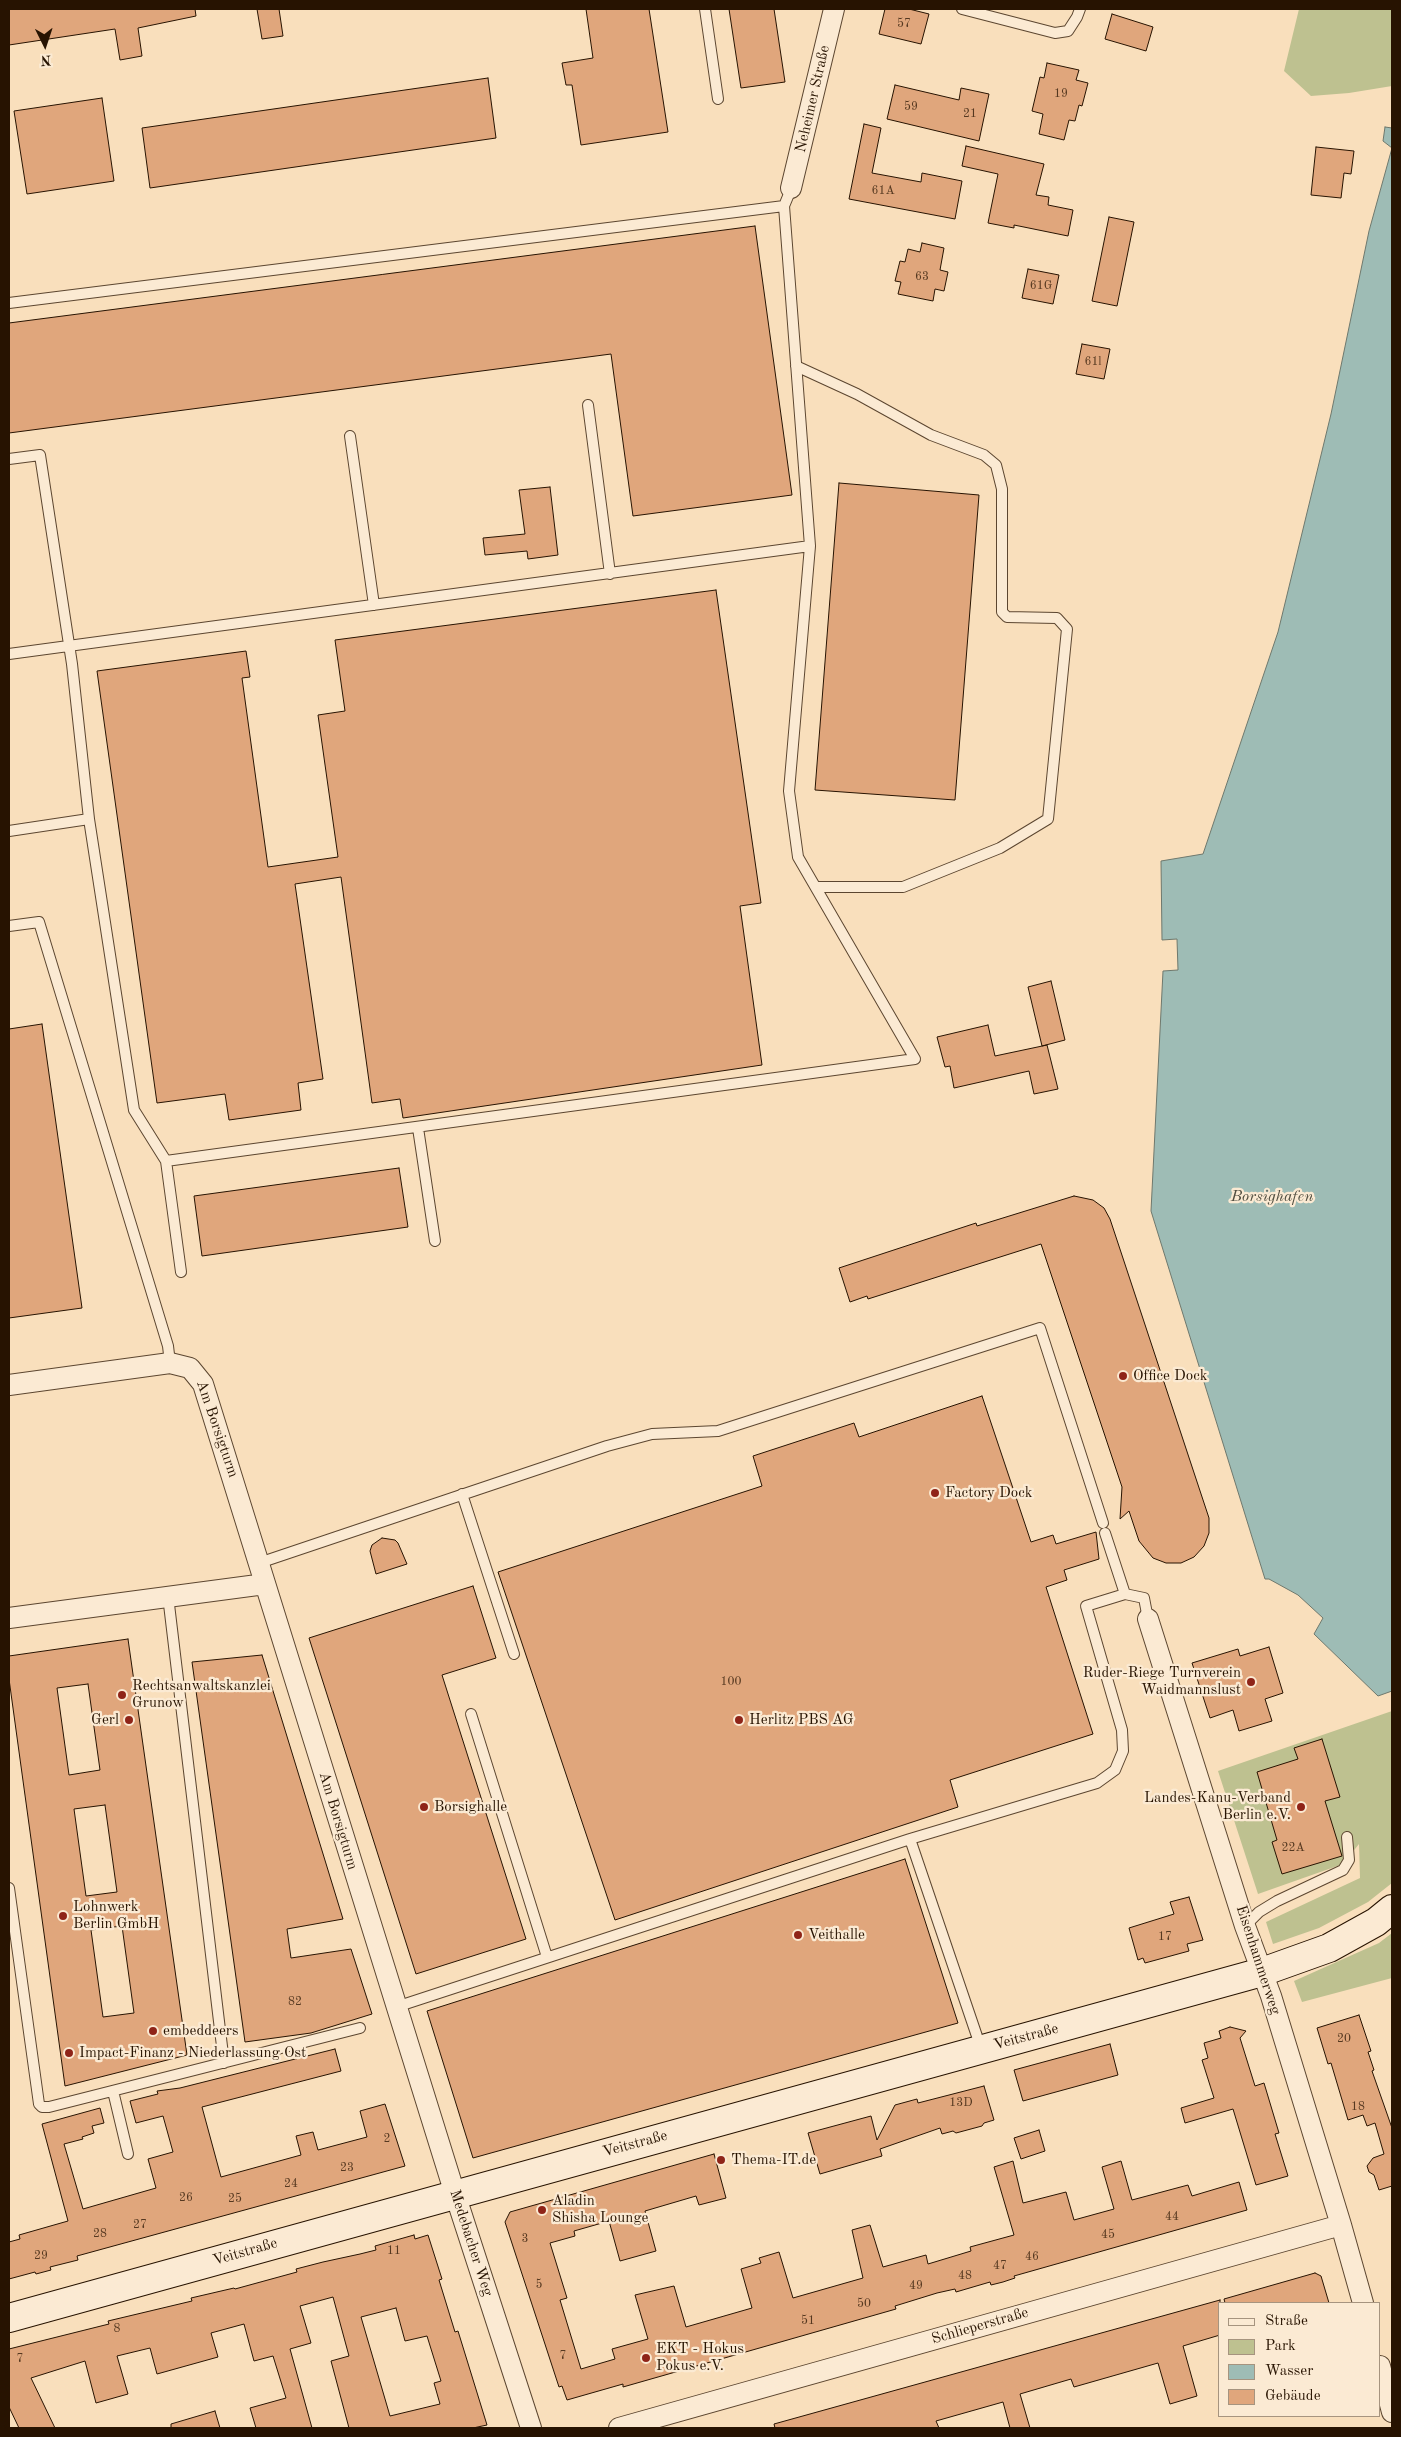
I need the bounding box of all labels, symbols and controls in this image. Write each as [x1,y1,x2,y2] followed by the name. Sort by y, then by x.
[897,17,911,31] house number: 57
[20,20,70,70] north arrow
[792,44,834,154] street label: Neheimer Straße
[40,53,52,67] text: N
[1054,87,1068,101] house number: 19
[904,100,918,114] house number: 59
[963,107,977,121] house number: 21
[871,184,895,198] house number: 61A
[915,270,929,284] house number: 63
[1030,279,1052,293] house number: 61G
[1084,355,1102,369] house number: 61l
[1231,1187,1313,1207] water label: Borsighafen
[1133,1367,1208,1385] place label: Office Dock
[1117,1370,1129,1382] marker: Office Dock
[192,1378,242,1480] street label: Am Borsigturm
[945,1484,1033,1502] place label: Factory Dock
[929,1487,941,1499] marker: Factory Dock
[1083,1664,1241,1699] place label: Ruder-Riege Turnverein Waidmannslust
[721,1675,741,1689] house number: 100
[1245,1676,1257,1688] marker: Ruder-Riege Turnverein Waidmannslust
[132,1677,271,1712] place label: Rechtsanwaltskanzlei Grunow
[116,1689,128,1701] marker: Rechtsanwaltskanzlei Grunow
[91,1711,119,1729] place label: Gerl
[749,1711,854,1729] place label: Herlitz PBS AG
[123,1714,135,1726] marker: Gerl
[733,1714,745,1726] marker: Herlitz PBS AG
[315,1770,361,1872] street label: Am Borsigturm
[1144,1789,1291,1824] place label: Landes-Kanu-Verband Berlin e.V.
[434,1798,507,1816] place label: Borsighalle
[418,1801,430,1813] marker: Borsighalle
[1295,1801,1307,1813] marker: Landes-Kanu-Verband Berlin e.V.
[1281,1841,1305,1855] house number: 22A
[73,1898,159,1933] place label: Lohnwerk Berlin GmbH
[1232,1903,1284,2017] street label: Eisenhammerweg
[57,1910,69,1922] marker: Lohnwerk Berlin GmbH
[808,1926,865,1944] place label: Veithalle
[792,1929,804,1941] marker: Veithalle
[1158,1930,1172,1944] house number: 17
[288,1995,302,2009] house number: 82
[992,2020,1060,2054] street label: Veitstraße
[163,2022,239,2040] place label: embeddeers
[147,2025,159,2037] marker: embeddeers
[1337,2032,1351,2046] house number: 20
[79,2044,306,2062] place label: Impact-Finanz - Niederlassung Ost
[63,2047,75,2059] marker: Impact-Finanz - Niederlassung Ost
[949,2096,973,2110] house number: 13D
[1351,2100,1365,2114] house number: 18
[601,2127,669,2161] street label: Veitstraße
[384,2132,390,2146] house number: 2
[731,2151,816,2169] place label: Thema-IT.de
[715,2154,727,2166] marker: Thema-IT.de
[340,2161,354,2175] house number: 23
[284,2177,298,2191] house number: 24
[445,2188,497,2298] street label: Medebacher Weg
[179,2191,193,2205] house number: 26
[228,2192,242,2206] house number: 25
[552,2192,648,2227] place label: Aladin Shisha Lounge
[536,2204,548,2216] marker: Aladin Shisha Lounge
[1165,2210,1179,2224] house number: 44
[133,2218,147,2232] house number: 27
[93,2227,107,2241] house number: 28
[1101,2228,1115,2242] house number: 45
[522,2232,528,2246] house number: 3
[211,2234,279,2270] street label: Veitstraße
[387,2244,401,2258] house number: 11
[34,2249,48,2263] house number: 29
[1025,2250,1039,2264] house number: 46
[993,2259,1007,2273] house number: 47
[958,2269,972,2283] house number: 48
[536,2278,542,2292] house number: 5
[909,2279,923,2293] house number: 49
[857,2297,871,2311] house number: 50
[1218,2302,1381,2417] legend
[929,2304,1031,2348] street label: Schlieperstraße
[801,2314,815,2328] house number: 51
[1265,2314,1308,2329] text: Straße
[114,2322,120,2336] house number: 8
[1265,2339,1296,2354] text: Park
[656,2340,744,2375] place label: EKT - Hokus Pokus e.V.
[560,2349,566,2363] house number: 7
[17,2352,23,2366] house number: 7
[640,2352,652,2364] marker: EKT - Hokus Pokus e.V.
[1265,2364,1313,2379] text: Wasser
[1265,2389,1321,2404] text: Gebäude

